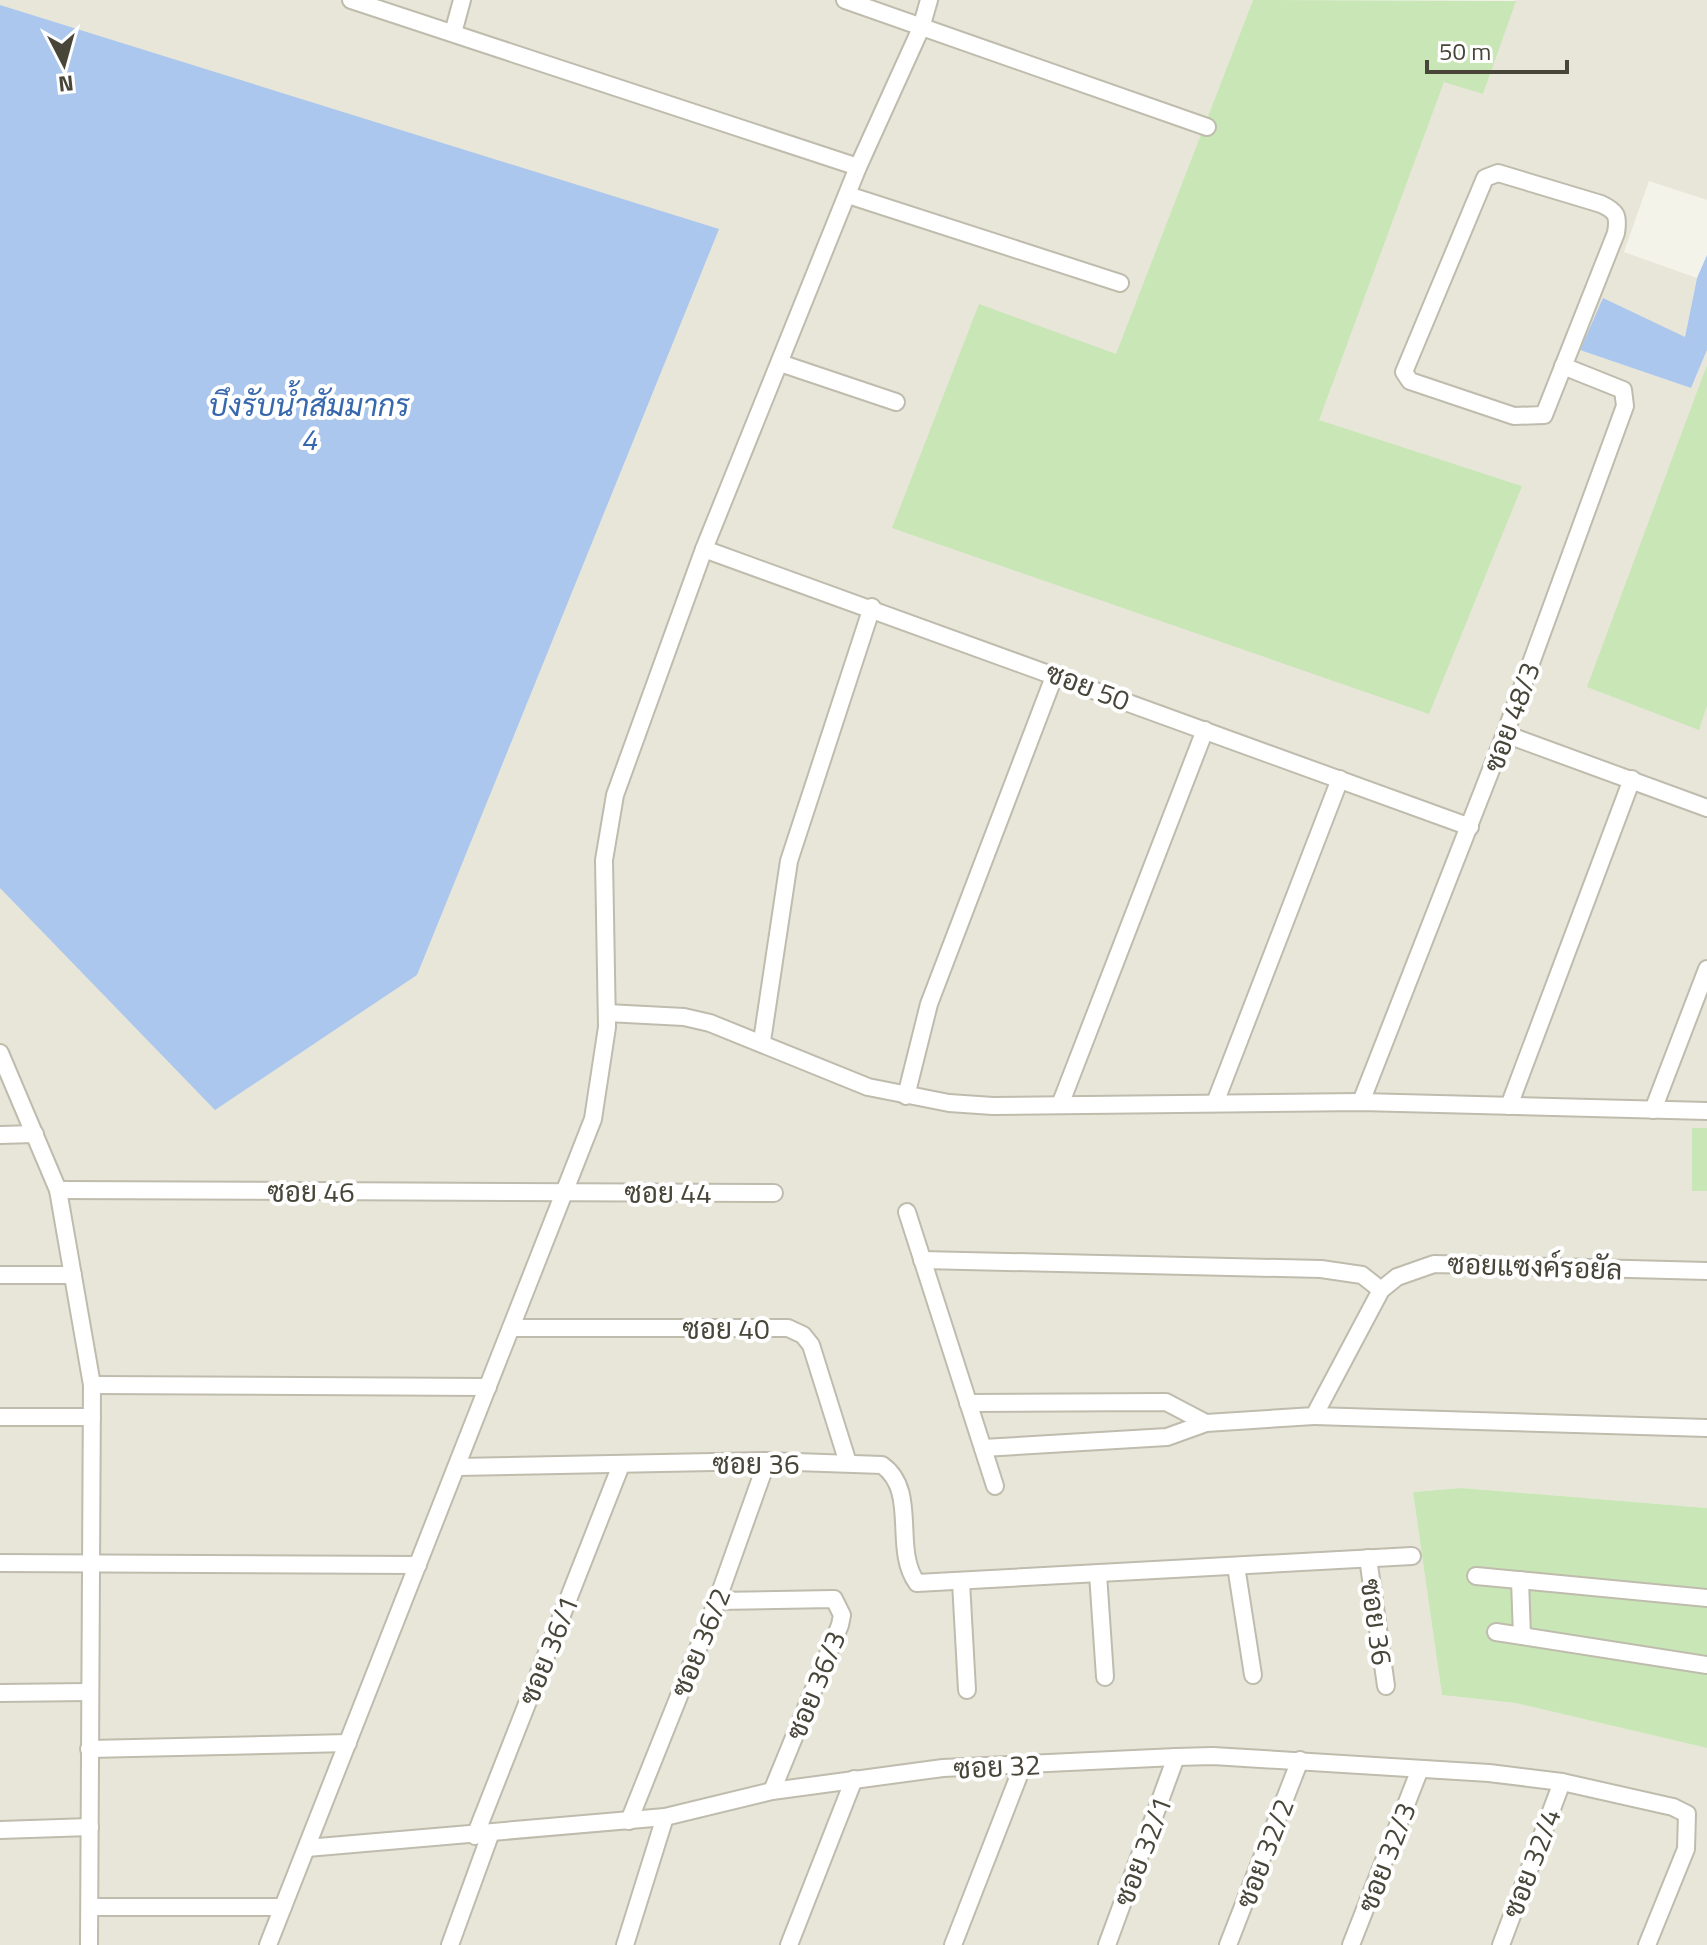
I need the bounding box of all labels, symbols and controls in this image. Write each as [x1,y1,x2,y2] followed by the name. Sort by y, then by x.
[24,24,104,104] north arrow
[1427,24,1567,74] scale bar
[1439,33,1491,69] text: 50 m
[57,66,75,102] text: N
[208,379,411,462] water label: บึงรับน้ำสัมมากร 4
[1040,650,1136,722] street label: ซอย 50
[1471,656,1551,778] street label: ซอย 48/3
[267,1170,355,1213] street label: ซอย 46
[624,1171,712,1214] street label: ซอย 44
[1447,1241,1623,1291] street label: ซอยแซงค์รอยัล
[682,1307,770,1350] street label: ซอย 40
[712,1442,800,1485] street label: ซอย 36
[1350,1576,1404,1668] street label: ซอย 36
[659,1581,741,1703] street label: ซอย 36/2
[507,1589,589,1711] street label: ซอย 36/1
[774,1624,856,1746] street label: ซอย 36/3
[952,1742,1042,1790] street label: ซอย 32
[1101,1790,1183,1912] street label: ซอย 32/1
[1223,1792,1305,1914] street label: ซอย 32/2
[1345,1796,1427,1918] street label: ซอย 32/3
[1490,1802,1572,1924] street label: ซอย 32/4

